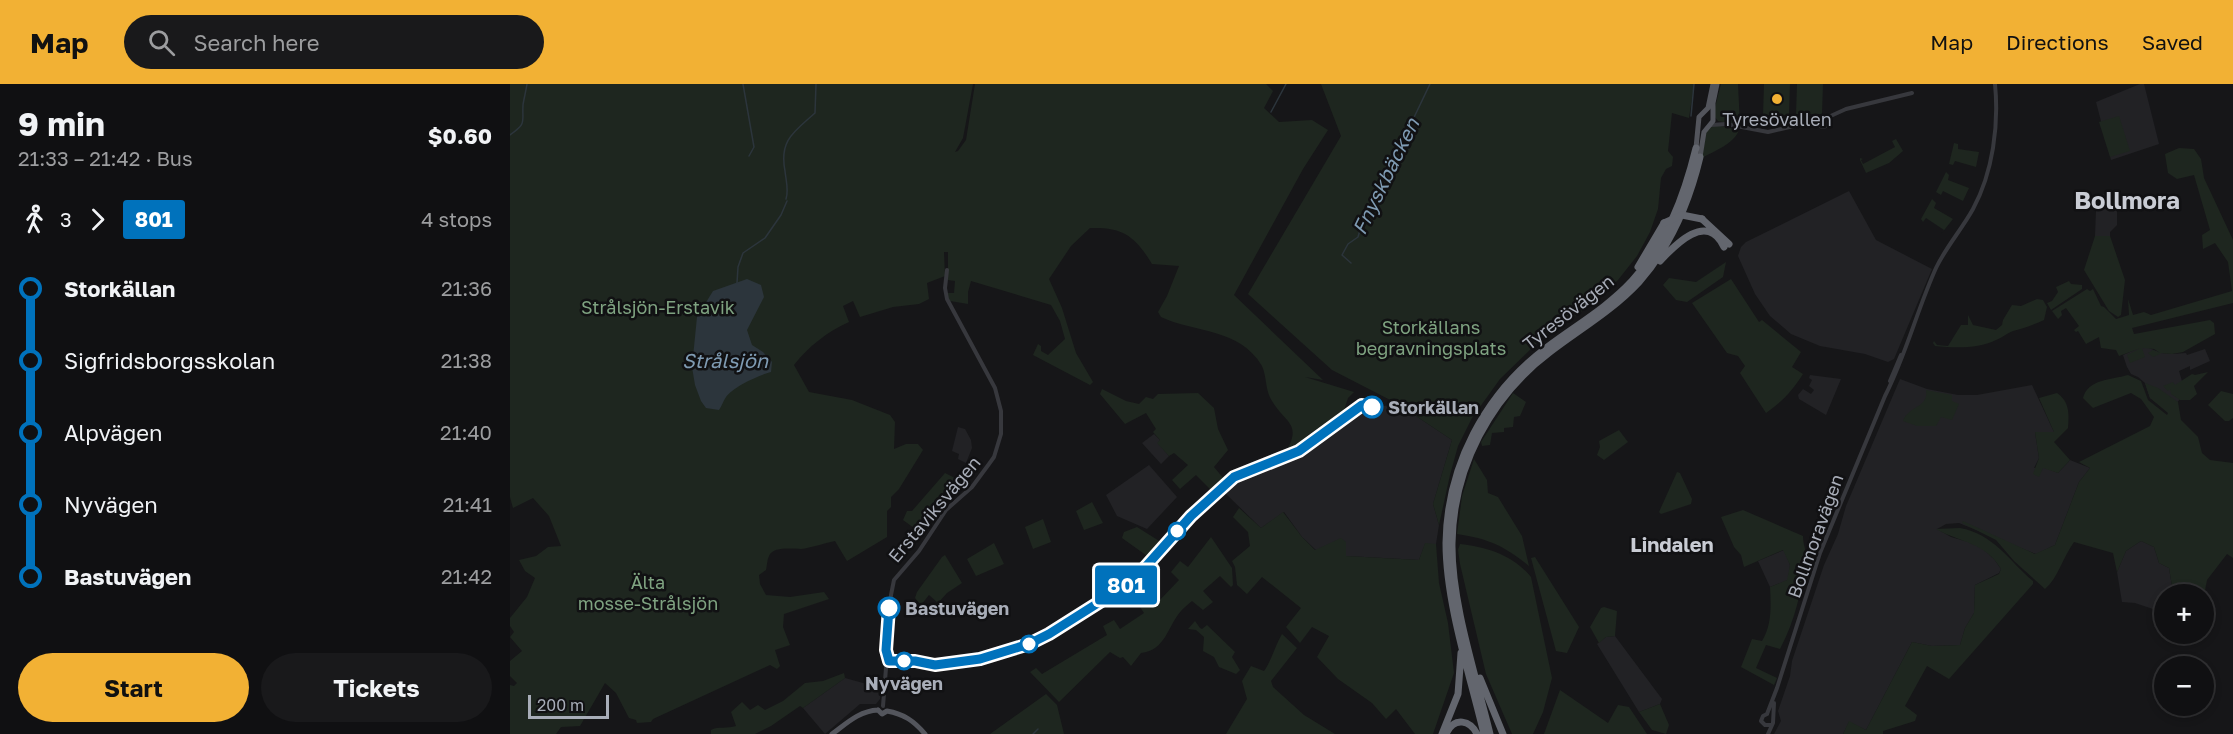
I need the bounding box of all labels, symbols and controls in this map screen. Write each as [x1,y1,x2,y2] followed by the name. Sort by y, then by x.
[124,15,544,69] search box
[30,26,88,59] text: Map
[145,26,178,59] icon: search
[193,29,319,56] text: Search here
[1930,29,1973,55] text: Map
[2006,29,2109,55] text: Directions
[2142,29,2203,55] text: Saved
[1770,92,1784,106] marker: Tyresövallen
[18,104,105,143] text: 9 min
[1722,108,1832,130] place label: Tyresövallen
[1347,113,1425,238] water label: Fnyskbäcken
[428,122,492,149] text: $0.60
[18,146,193,170] text: 21:33 – 21:42 · Bus
[2074,185,2180,214] district label: Bollmora
[18,203,51,236] icon: walk
[81,203,114,236] icon: forward
[135,206,173,232] text: 801
[60,207,72,231] text: 3
[421,207,492,231] text: 4 stops
[1518,270,1618,354] street label: Tyresövägen
[64,275,175,302] text: Storkällan
[441,276,492,300] text: 21:36
[581,296,735,318] park label: Strålsjön-Erstavik
[1356,316,1506,359] park label: Storkällans begravningsplats
[64,347,275,374] text: Sigfridsborgsskolan
[441,348,492,372] text: 21:38
[682,348,769,373] water label: Strålsjön
[1361,396,1383,418] marker: Storkällan
[1388,396,1479,418] place label: Storkällan
[64,419,163,446] text: Alpvägen
[440,420,492,444] text: 21:40
[883,452,985,566] street label: Erstaviksvägen
[1782,471,1848,601] street label: Bollmoravägen
[64,491,158,518] text: Nyvägen
[443,492,492,516] text: 21:41
[1168,522,1186,540] unlabelled marker
[1630,532,1714,556] district label: Lindalen
[64,563,191,590] text: Bastuvägen
[441,564,492,588] text: 21:42
[1092,566,1160,604] line badge: 801
[578,571,718,614] park label: Älta mosse-Strålsjön
[1107,572,1145,598] text: 801
[2154,584,2214,716] map controls
[2154,584,2214,644] button: +
[878,597,900,619] marker: Bastuvägen
[905,597,1009,619] place label: Bastuvägen
[1020,635,1038,653] unlabelled marker
[895,652,913,670] marker: Nyvägen
[18,653,249,722] button: Start
[261,653,492,722] button: Tickets
[2154,656,2214,716] button: −
[865,672,943,694] place label: Nyvägen
[528,692,609,720] scale bar
[537,695,584,715] text: 200 m

